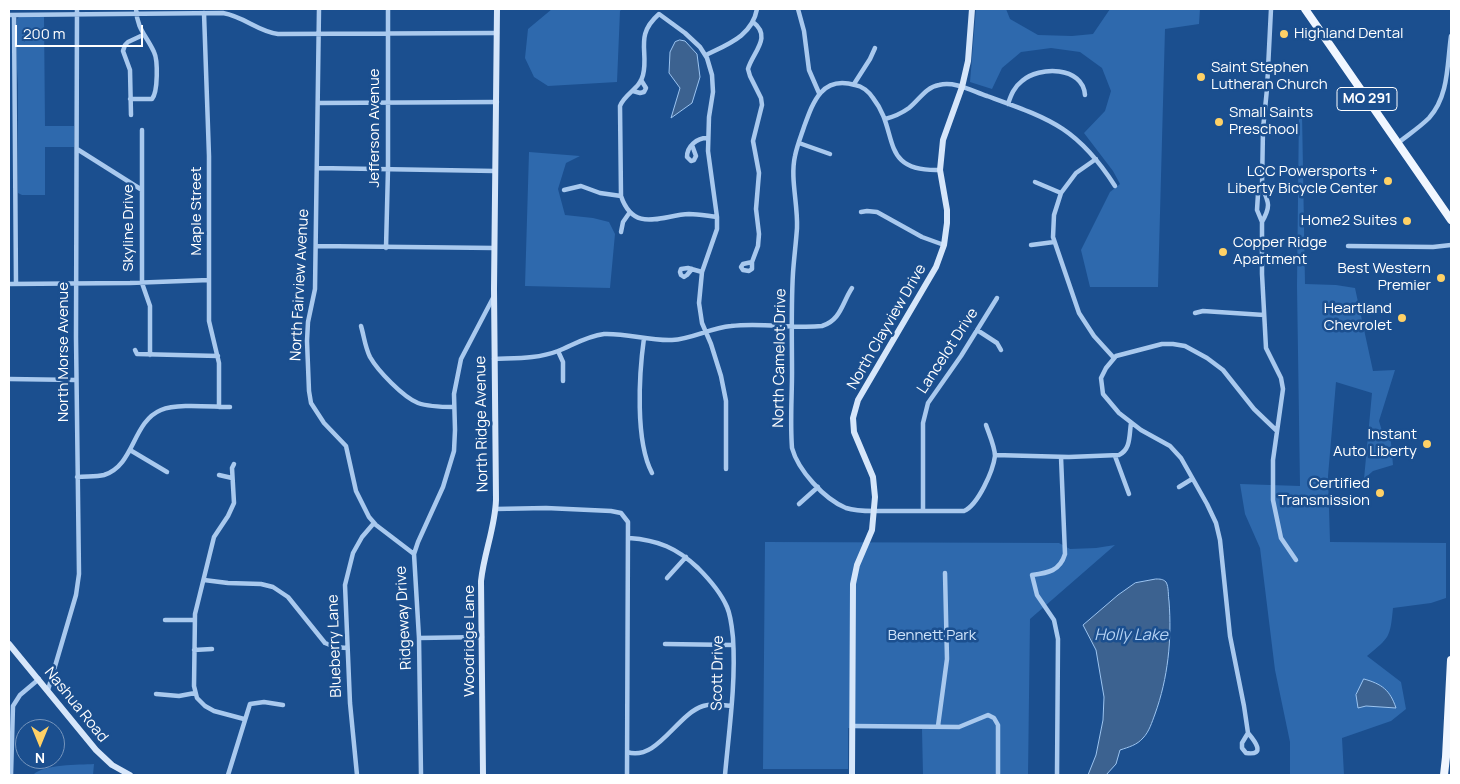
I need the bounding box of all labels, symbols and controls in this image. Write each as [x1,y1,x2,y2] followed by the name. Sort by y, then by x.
[18,15,145,47] scale bar
[23,23,66,44] text: 200 m
[1294,25,1404,43] place label: Highland Dental
[1278,28,1290,40] marker: Highland Dental
[1211,59,1328,94] place label: Saint Stephen Lutheran Church
[366,68,384,188] street label: Jefferson Avenue
[1195,71,1207,83] marker: Saint Stephen Lutheran Church
[1337,88,1397,110] road number: MO 291
[1229,104,1313,139] place label: Small Saints Preschool
[1213,116,1225,128] marker: Small Saints Preschool
[1227,163,1378,198] place label: LCC Powersports + Liberty Bicycle Center
[188,166,206,256] street label: Maple Street
[1382,175,1394,187] marker: LCC Powersports + Liberty Bicycle Center
[120,184,138,272] street label: Skyline Drive
[287,208,313,362] street label: North Fairview Avenue
[1301,212,1397,230] place label: Home2 Suites
[1401,215,1413,227] marker: Home2 Suites
[1233,234,1327,269] place label: Copper Ridge Apartment
[1217,246,1229,258] marker: Copper Ridge Apartment
[1338,260,1431,295] place label: Best Western Premier
[844,261,930,393] street label: North Clayview Drive
[1435,272,1447,284] marker: Best Western Premier
[55,282,73,422] street label: North Morse Avenue
[770,288,790,428] street label: North Camelot Drive
[1324,300,1392,335] place label: Heartland Chevrolet
[914,305,982,397] street label: Lancelot Drive
[1396,312,1408,324] marker: Heartland Chevrolet
[472,356,492,492] street label: North Ridge Avenue
[1333,426,1417,461] place label: Instant Auto Liberty
[1421,438,1433,450] marker: Instant Auto Liberty
[1278,475,1370,510] place label: Certified Transmission
[1374,487,1386,499] marker: Certified Transmission
[392,566,416,670] street label: Ridgeway Drive
[461,585,479,697] street label: Woodridge Lane
[324,594,346,698] street label: Blueberry Lane
[1094,626,1168,646] water label: Holly Lake
[888,627,976,645] park label: Bennett Park
[708,635,728,711] street label: Scott Drive
[40,664,112,746] street label: Nashua Road
[15,719,65,769] north arrow
[35,749,45,768] text: N

